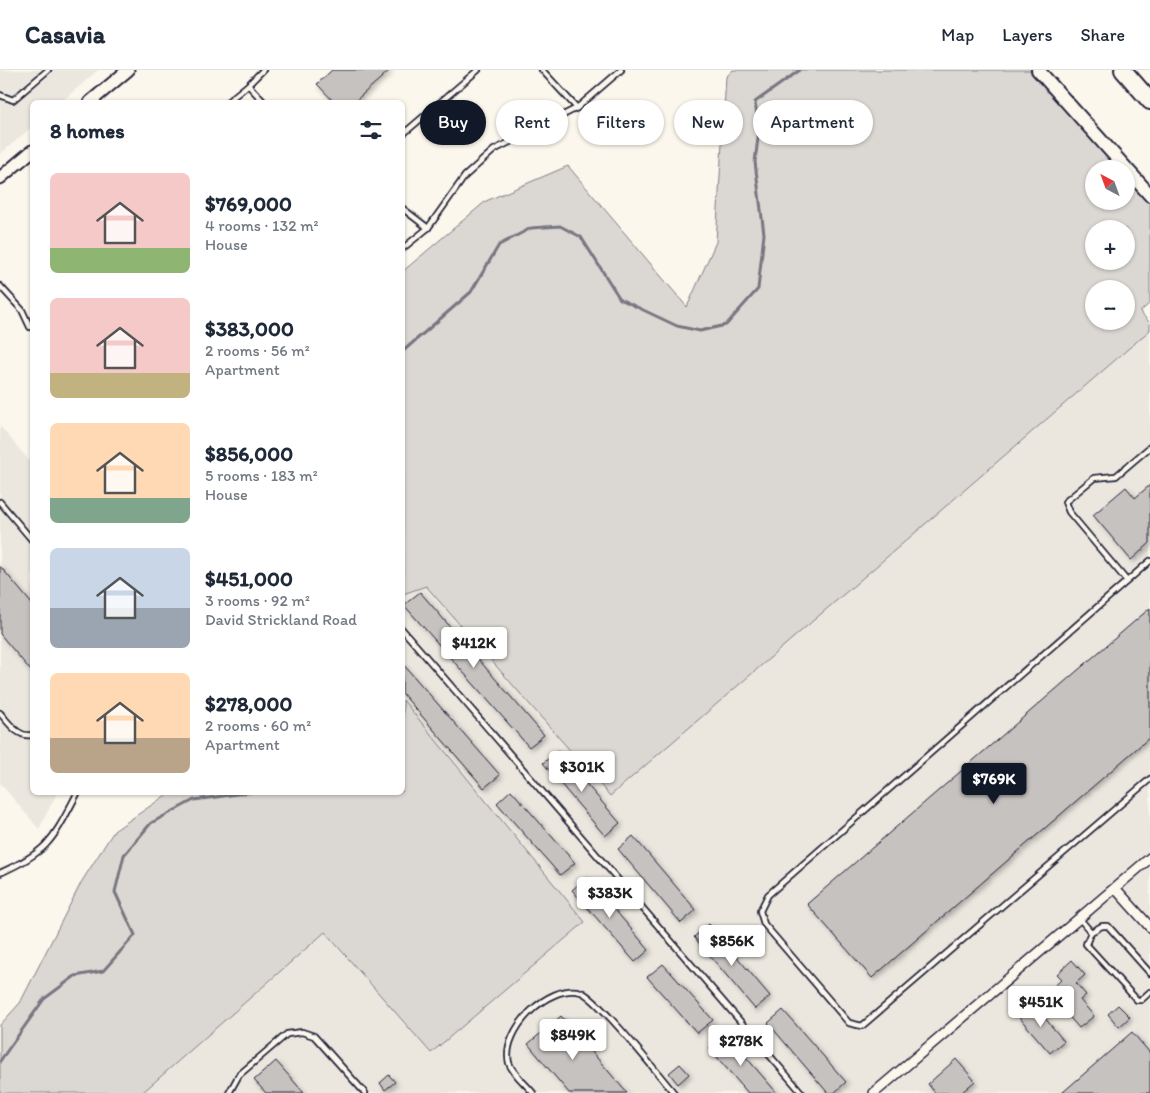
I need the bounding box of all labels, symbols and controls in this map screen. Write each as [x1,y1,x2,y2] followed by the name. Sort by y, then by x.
[25,20,105,49] text: Casavia
[941,24,974,46] text: Map
[1002,24,1052,46] text: Layers
[1080,24,1125,46] text: Share
[420,100,486,145] chip: Buy
[496,100,568,145] chip: Rent
[578,100,664,145] chip: Filters
[674,100,743,145] chip: New
[753,100,873,145] chip: Apartment
[357,116,385,144] icon: filters
[50,118,125,143] text: 8 homes
[1085,160,1135,210] north arrow
[1085,160,1135,330] map controls
[205,191,292,216] text: $769,000
[90,193,150,253] icon: home
[205,216,319,235] text: 4 rooms · 132 m²
[1085,220,1135,270] button: +
[205,235,248,254] text: House
[1085,280,1135,330] button: −
[205,316,294,341] text: $383,000
[90,318,150,378] icon: home
[205,341,310,360] text: 2 rooms · 56 m²
[205,360,280,379] text: Apartment
[205,441,293,466] text: $856,000
[90,443,150,503] icon: home
[205,466,318,485] text: 5 rooms · 183 m²
[205,485,248,504] text: House
[205,566,293,591] text: $451,000
[90,568,150,628] icon: home
[205,591,310,610] text: 3 rooms · 92 m²
[205,610,357,629] text: David Strickland Road
[439,626,509,669] pin: $412K
[452,633,496,652] text: $412K
[205,691,292,716] text: $278,000
[90,693,150,753] icon: home
[205,716,311,735] text: 2 rooms · 60 m²
[205,735,280,754] text: Apartment
[547,750,617,793] pin: $301K
[560,757,604,776] text: $301K
[959,762,1029,805] pin: $769K
[972,769,1016,788] text: $769K
[575,876,645,919] pin: $383K
[588,883,632,902] text: $383K
[697,924,767,967] pin: $856K
[710,931,754,950] text: $856K
[1006,986,1076,1028] pin: $451K
[1019,992,1063,1011] text: $451K
[538,1018,608,1061] pin: $849K
[706,1024,776,1067] pin: $278K
[550,1025,596,1044] text: $849K
[719,1031,763,1050] text: $278K

